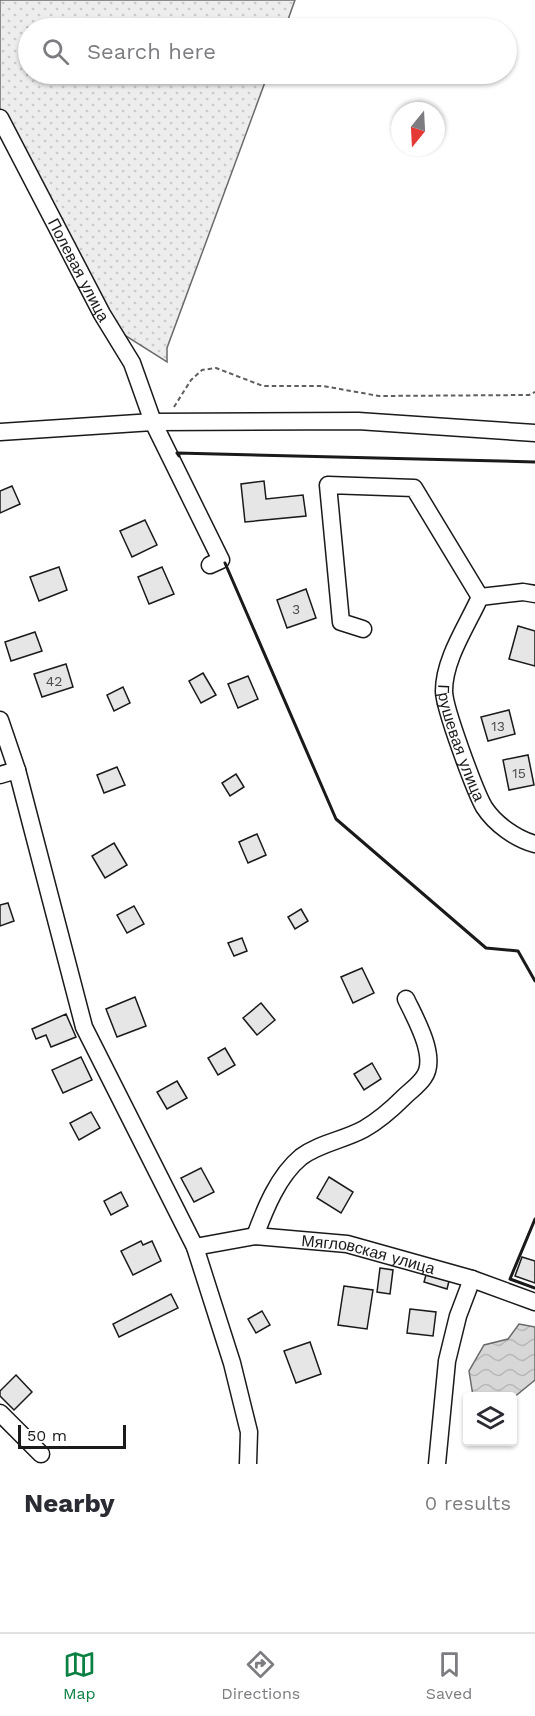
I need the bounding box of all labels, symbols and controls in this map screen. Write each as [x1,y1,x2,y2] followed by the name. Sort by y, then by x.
[18,18,517,84] search box
[39,35,72,68] icon: search
[87,39,216,64] text: Search here
[391,102,445,156] north arrow
[44,215,114,325] street label: Полевая улица
[292,601,300,617] house number: 3
[46,673,62,689] house number: 42
[434,684,489,804] street label: Грушевая улица
[491,718,505,734] house number: 13
[512,765,526,781] house number: 15
[301,1231,437,1278] street label: Мягловская улица
[463,1392,517,1446] map controls
[463,1392,517,1446] button: layers
[18,1422,126,1450] scale bar
[27,1426,67,1445] text: 50 m
[24,1488,115,1518] text: Nearby
[425,1491,511,1515] text: 0 results
[63,1648,96,1703] tab: Map
[221,1648,300,1703] tab: Directions
[426,1648,472,1703] tab: Saved

